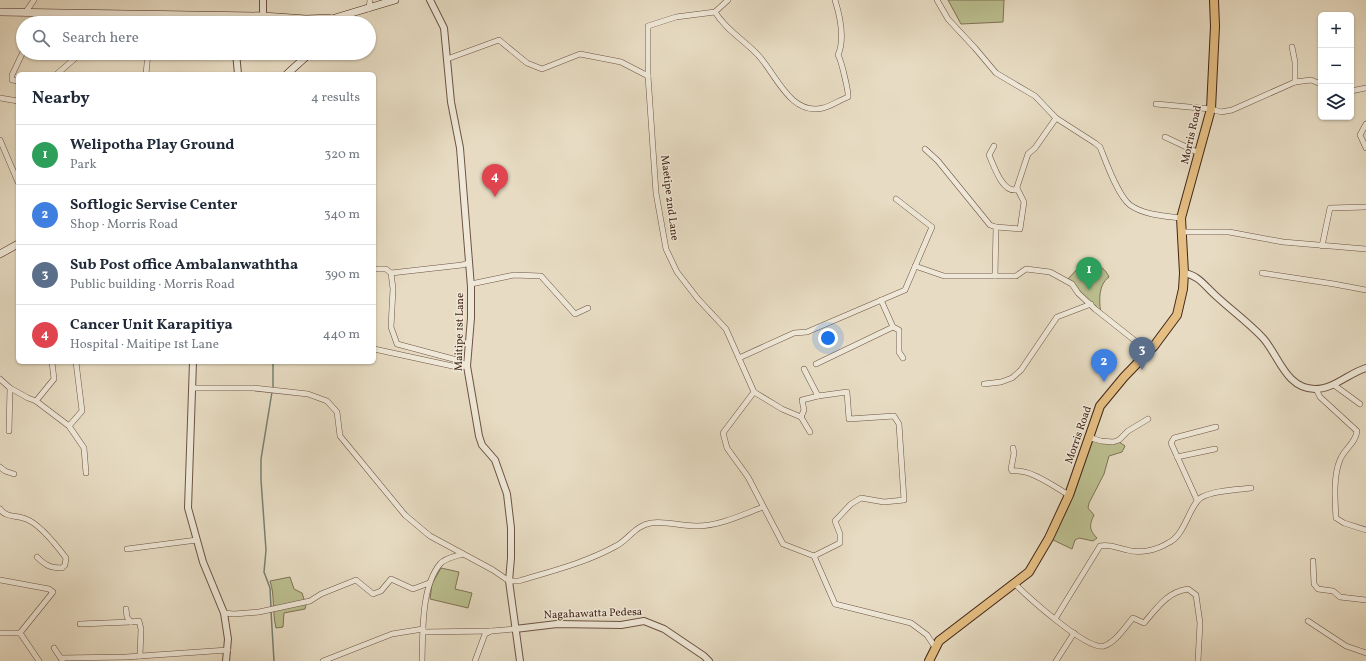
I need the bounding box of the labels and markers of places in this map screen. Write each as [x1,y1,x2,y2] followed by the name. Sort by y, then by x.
[482,164,508,197] pin: 4
[1076,257,1102,290] pin: 1
[1129,337,1155,370] pin: 3
[1091,349,1117,382] pin: 2

